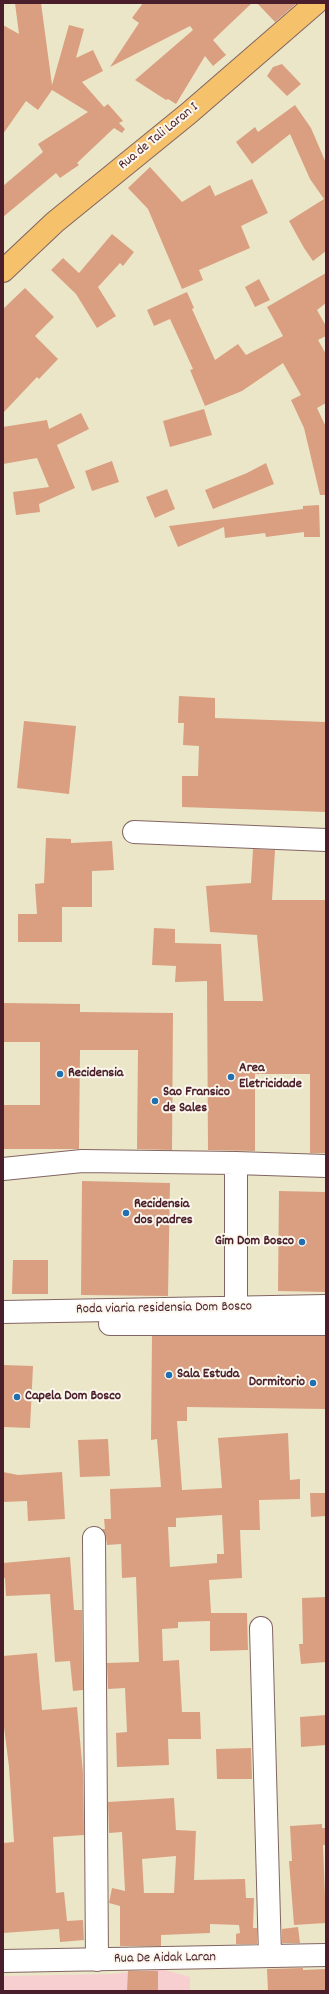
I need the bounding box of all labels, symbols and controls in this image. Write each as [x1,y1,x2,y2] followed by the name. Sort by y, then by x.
[116,100,202,174] street label: Rua de Tali Laran I
[239,1061,302,1094] place label: Area Eletricidade
[68,1066,123,1082] place label: Recidensia
[55,1069,65,1079] marker: Recidensia
[226,1072,236,1082] marker: Area Eletricidade
[163,1085,230,1118] place label: Sao Fransico de Sales
[150,1096,160,1106] marker: Sao Fransico de Sales
[134,1197,193,1230] place label: Recidensia dos padres
[121,1208,131,1218] marker: Recidensia dos padres
[215,1234,294,1250] place label: Gim Dom Bosco
[297,1237,307,1247] marker: Gim Dom Bosco
[76,1299,252,1319] street label: Roda viaria residensia Dom Bosco
[177,1367,239,1383] place label: Sala Estuda
[164,1370,174,1380] marker: Sala Estuda
[249,1375,305,1391] place label: Dormitorio
[308,1378,318,1388] marker: Dormitorio
[25,1389,121,1405] place label: Capela Dom Bosco
[12,1392,22,1402] marker: Capela Dom Bosco
[114,1950,216,1968] street label: Rua De Aidak Laran

